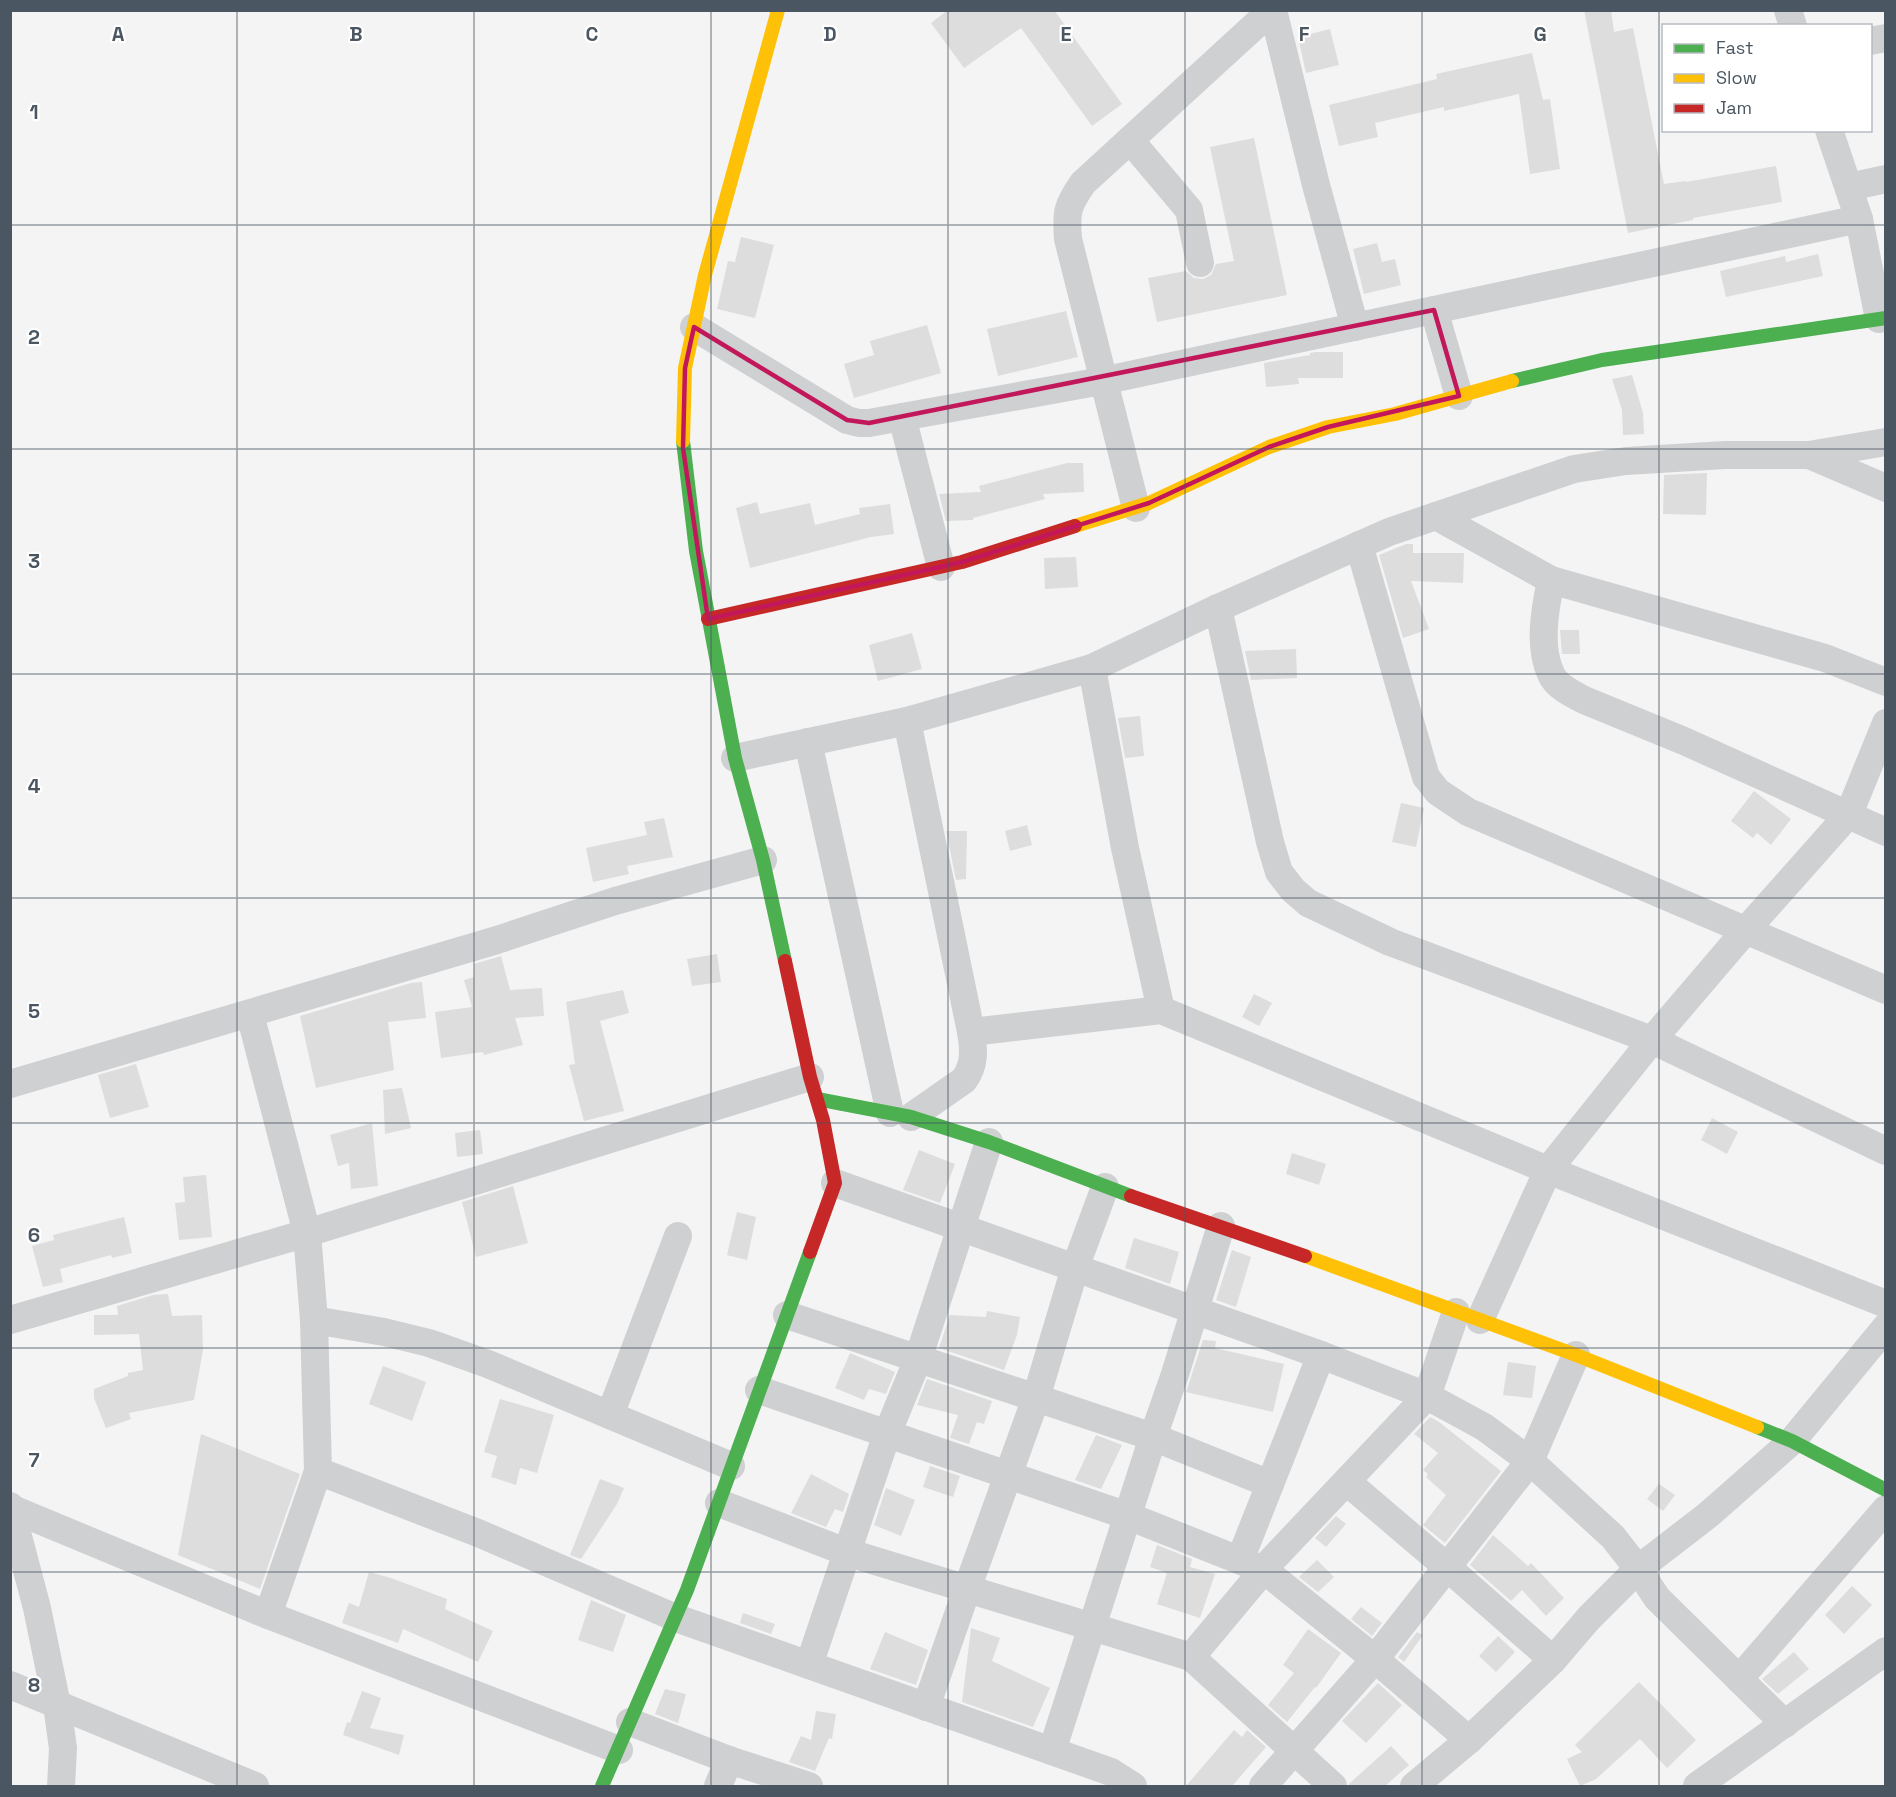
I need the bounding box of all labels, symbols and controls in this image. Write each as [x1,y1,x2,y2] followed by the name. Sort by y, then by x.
[112,21,125,47] text: A
[349,21,363,47] text: B
[586,21,599,47] text: C
[823,21,837,47] text: D
[1060,21,1072,47] text: E
[1299,21,1310,47] text: F
[1533,21,1547,47] text: G
[1662,24,1872,132] legend
[1716,36,1753,59] text: Fast
[1716,66,1757,89] text: Slow
[1716,96,1752,119] text: Jam
[29,99,39,125] text: 1
[28,324,40,350] text: 2
[28,548,40,574] text: 3
[28,773,41,799] text: 4
[28,998,40,1024] text: 5
[28,1222,40,1248] text: 6
[28,1447,40,1473] text: 7
[28,1672,40,1698] text: 8

